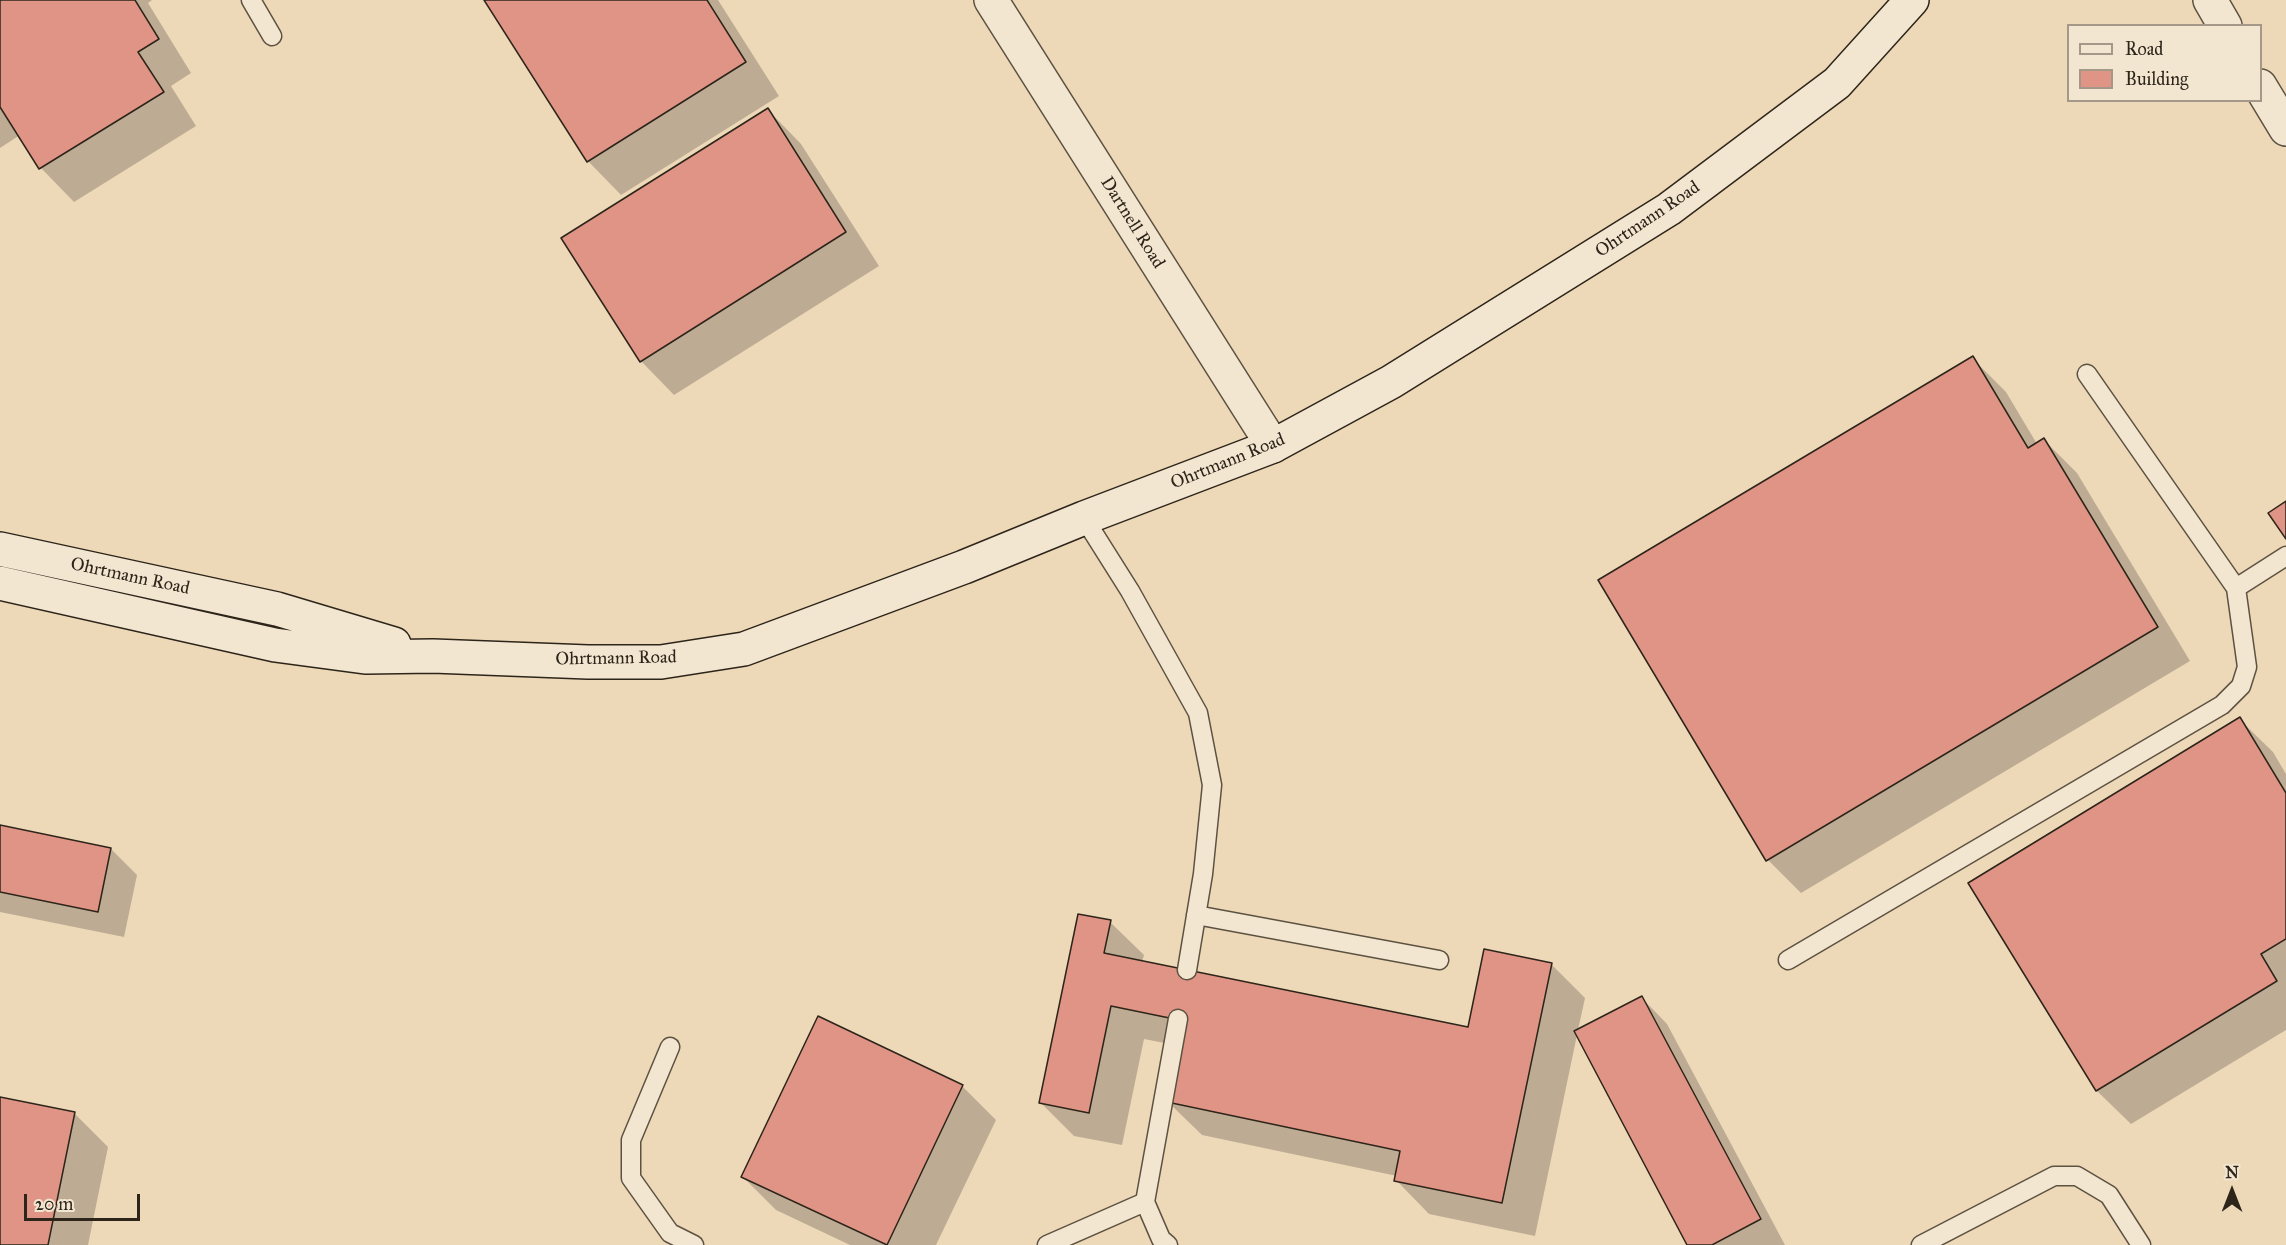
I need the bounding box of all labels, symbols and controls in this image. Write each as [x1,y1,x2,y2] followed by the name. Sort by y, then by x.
[2067,24,2262,102] legend
[2125,38,2163,60] text: Road
[2125,68,2188,90] text: Building
[1095,173,1169,273] street label: Dartnell Road
[1592,177,1704,263] street label: Ohrtmann Road
[1168,429,1288,495] street label: Ohrtmann Road
[68,554,192,600] street label: Ohrtmann Road
[555,647,677,671] street label: Ohrtmann Road
[2202,1161,2262,1221] north arrow
[2225,1163,2239,1182] text: N
[27,1182,142,1220] scale bar
[35,1193,73,1215] text: 20 m

